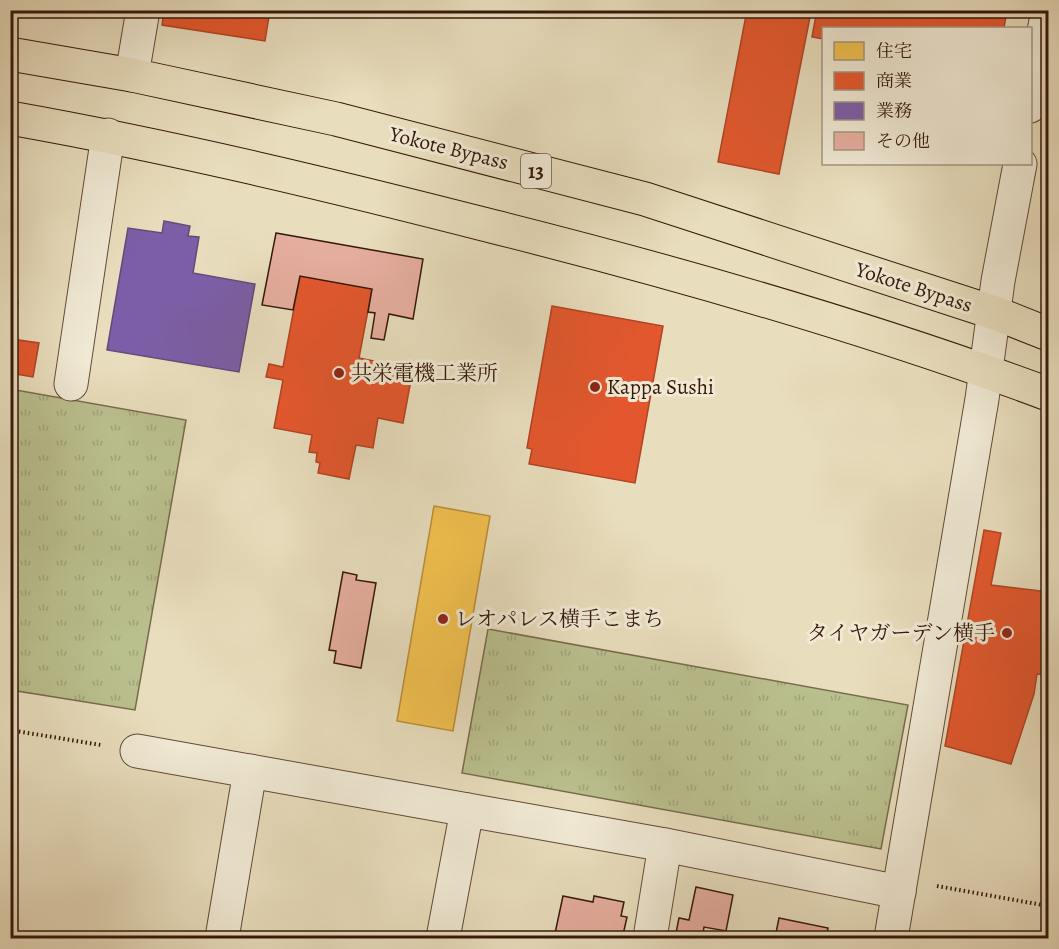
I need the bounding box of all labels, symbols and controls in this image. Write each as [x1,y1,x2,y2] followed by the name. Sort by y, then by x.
[822,27,1032,165] legend
[876,39,912,63] text: 住宅
[876,69,912,93] text: 商業
[876,99,912,123] text: 業務
[386,119,511,176] street label: Yokote Bypass
[876,129,930,153] text: その他
[521,154,551,188] road number: 13
[851,255,976,319] street label: Yokote Bypass
[351,359,498,387] place label: 共栄電機工業所
[332,366,346,380] marker: 共栄電機工業所
[607,373,714,401] place label: Kappa Sushi
[588,380,602,394] marker: Kappa Sushi
[455,605,664,633] place label: レオパレス横手こまち
[436,612,450,626] marker: レオパレス横手こまち
[807,619,995,647] place label: タイヤガーデン横手
[1000,626,1014,640] marker: タイヤガーデン横手

